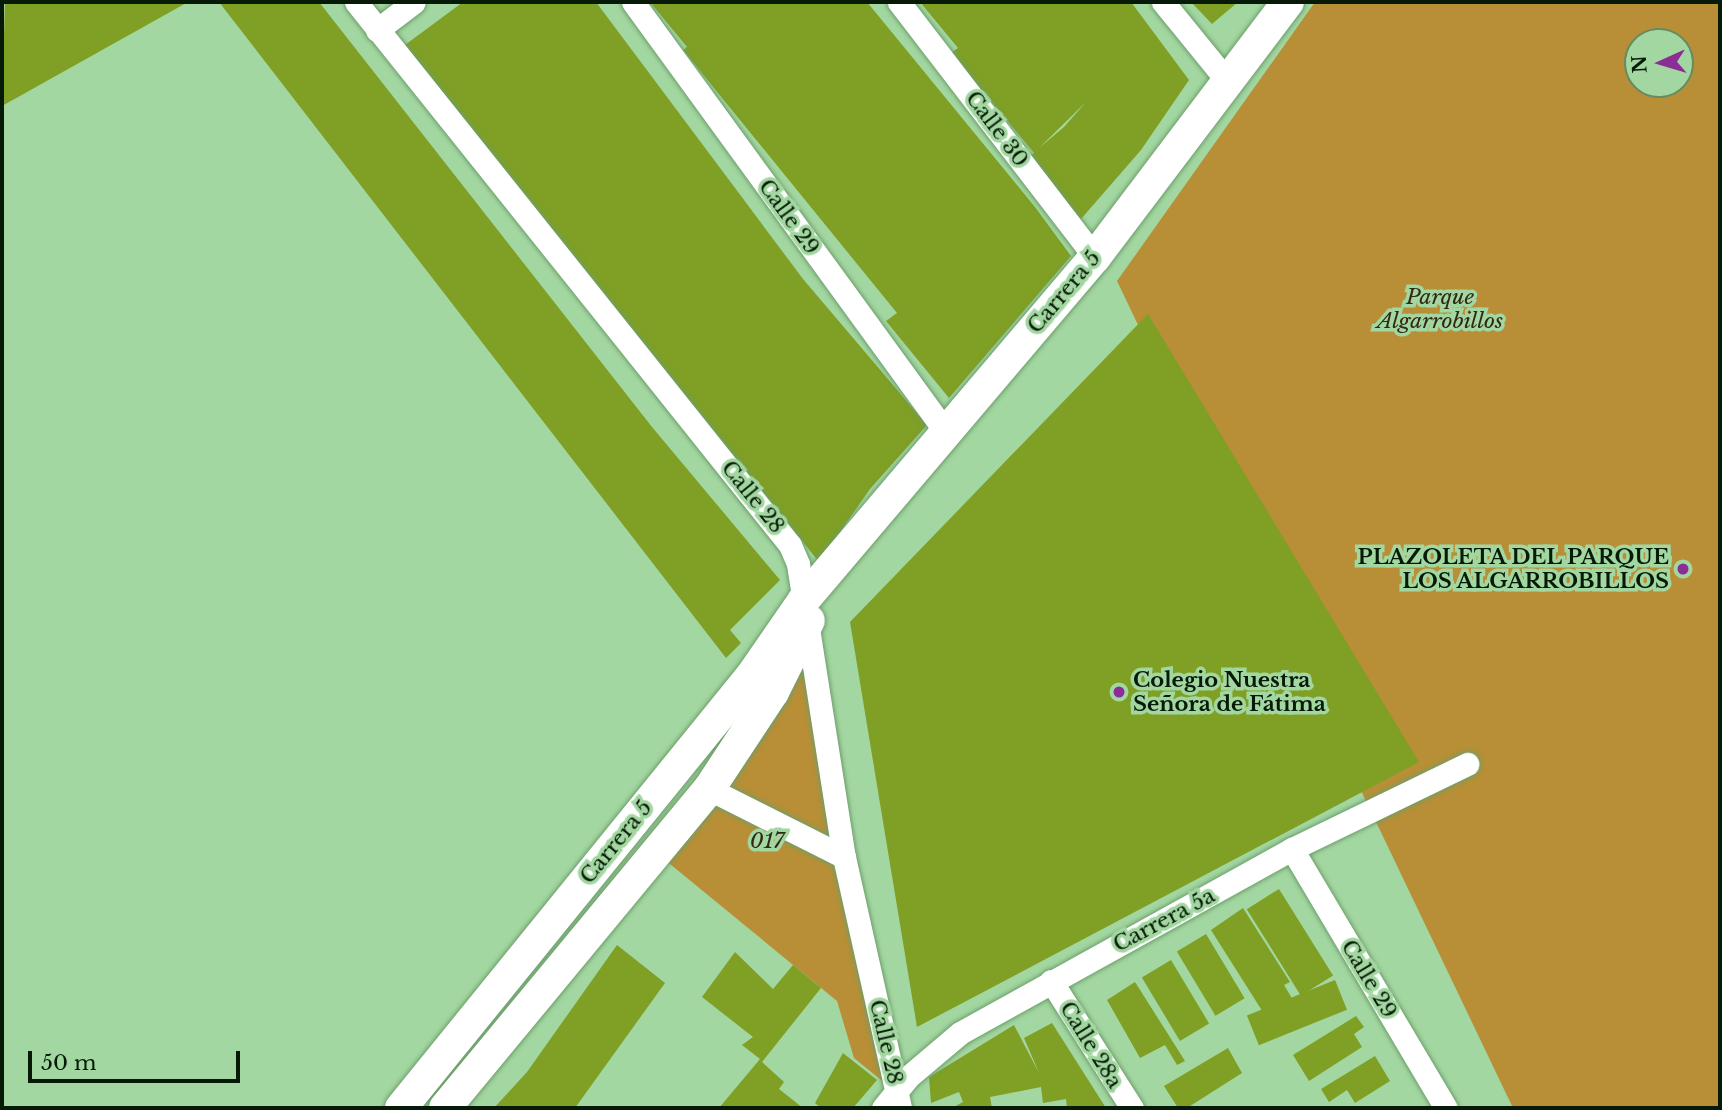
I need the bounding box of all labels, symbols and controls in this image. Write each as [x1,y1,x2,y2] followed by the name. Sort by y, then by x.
[1624,28,1694,98] north arrow
[1627,55,1652,74] text: N
[960,86,1034,172] street label: Calle 30
[753,175,825,259] street label: Calle 29
[1022,246,1106,338] street label: Carrera 5
[1377,284,1503,334] park label: Parque Algarrobillos
[716,456,790,538] street label: Calle 28
[1356,544,1669,594] place label: PLAZOLETA DEL PARQUE LOS ALGARROBILLOS
[1675,561,1691,577] marker: PLAZOLETA DEL PARQUE LOS ALGARROBILLOS
[1133,667,1326,717] place label: Colegio Nuestra Señora de Fátima
[1111,684,1127,700] marker: Colegio Nuestra Señora de Fátima
[575,795,657,889] street label: Carrera 5
[750,828,784,854] park label: 017
[1109,883,1219,957] street label: Carrera 5a
[1336,935,1402,1023] street label: Calle 29
[864,997,908,1087] street label: Calle 28
[1054,997,1128,1093] street label: Calle 28a
[32,1036,243,1080] scale bar
[41,1050,96,1076] text: 50 m

